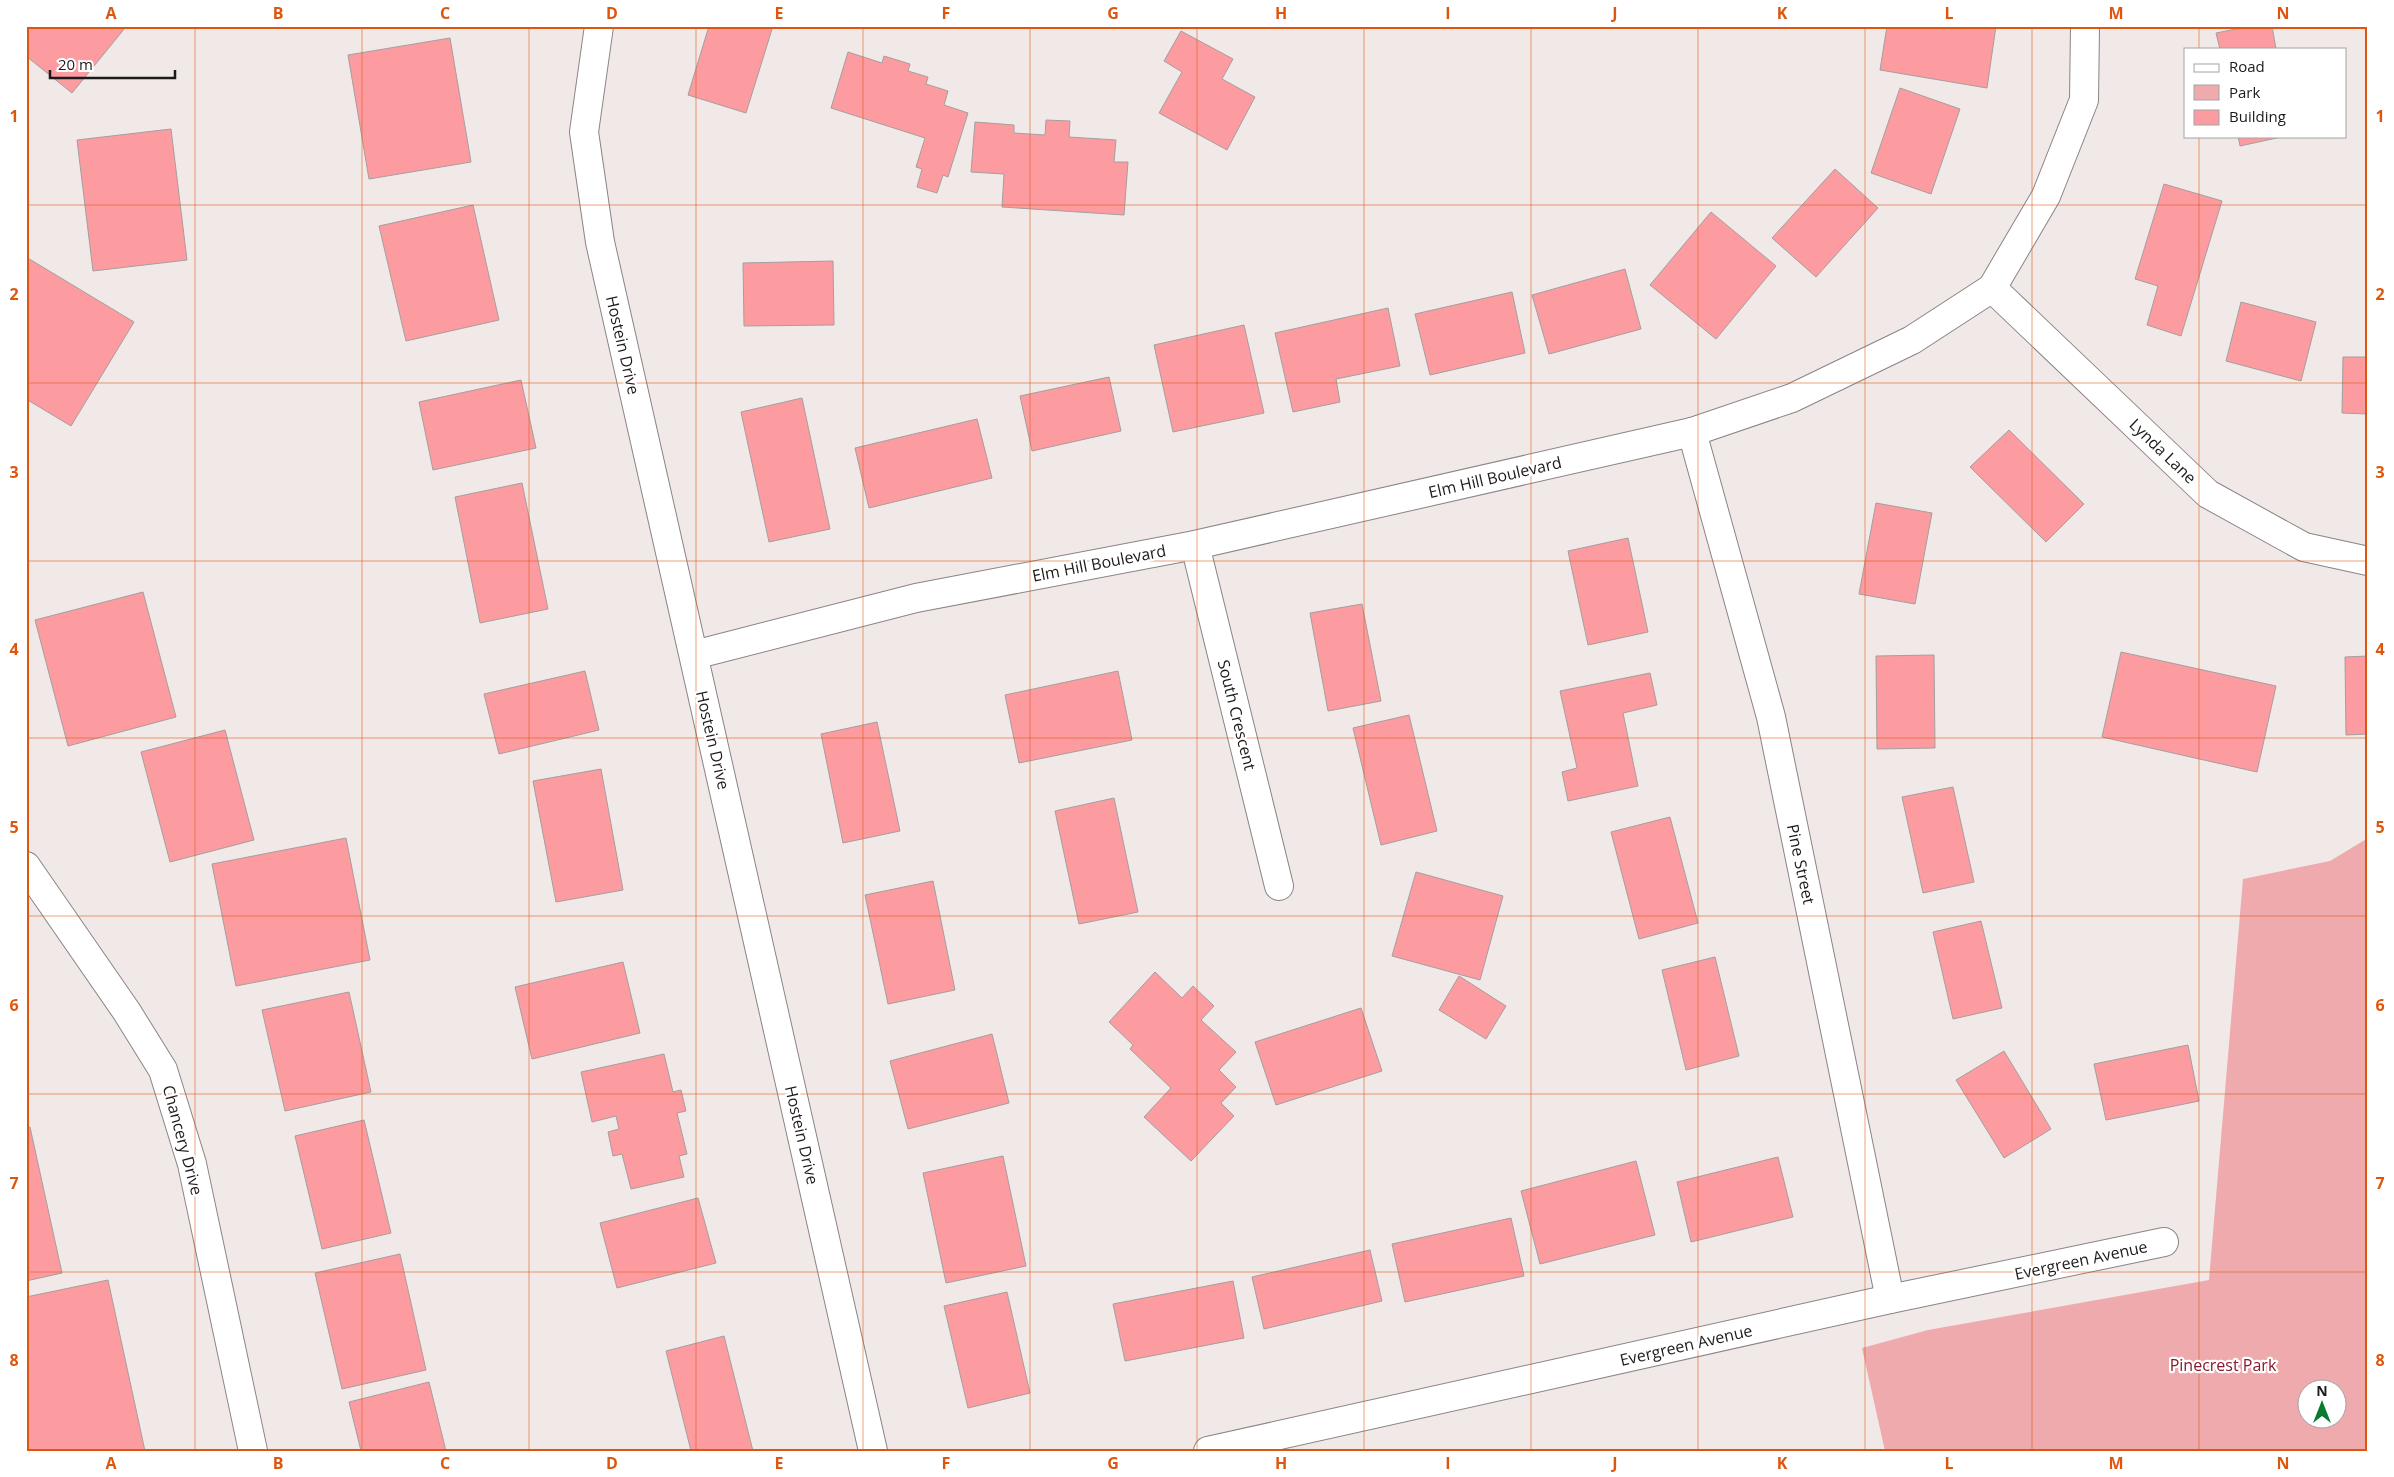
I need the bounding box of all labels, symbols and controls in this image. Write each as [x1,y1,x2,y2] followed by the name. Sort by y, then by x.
[105,2,117,24] text: A
[273,2,283,24] text: B
[440,2,450,24] text: C
[606,2,618,24] text: D
[775,2,784,24] text: E
[942,2,950,24] text: F
[1107,2,1119,24] text: G
[1275,2,1287,24] text: H
[1445,2,1451,24] text: I
[1610,2,1618,24] text: J
[1777,2,1788,24] text: K
[1944,2,1954,24] text: L
[2108,2,2124,24] text: M
[2276,2,2290,24] text: N
[50,48,175,80] scale bar
[2184,48,2346,138] legend
[58,54,93,74] text: 20 m
[2229,56,2265,76] text: Road
[2229,82,2260,102] text: Park
[9,105,19,127] text: 1
[2375,105,2385,127] text: 1
[2229,106,2286,126] text: Building
[9,283,19,305] text: 2
[2375,283,2385,305] text: 2
[601,293,645,397] street label: Hostein Drive
[2125,414,2201,488] street label: Lynda Lane
[1426,451,1564,503] street label: Elm Hill Boulevard
[9,461,19,483] text: 3
[2375,461,2385,483] text: 3
[1030,539,1168,587] street label: Elm Hill Boulevard
[9,638,19,660] text: 4
[2375,638,2385,660] text: 4
[1213,657,1261,773] street label: South Crescent
[691,688,735,792] street label: Hostein Drive
[9,816,19,838] text: 5
[2375,816,2385,838] text: 5
[1782,822,1820,906] street label: Pine Street
[9,994,19,1016] text: 6
[2375,994,2385,1016] text: 6
[158,1083,208,1197] street label: Chancery Drive
[780,1083,824,1187] street label: Hostein Drive
[9,1172,19,1194] text: 7
[2375,1172,2385,1194] text: 7
[2013,1235,2149,1285] street label: Evergreen Avenue
[1618,1319,1754,1371] street label: Evergreen Avenue
[9,1349,19,1371] text: 8
[2375,1349,2385,1371] text: 8
[2170,1354,2277,1376] park label: Pinecrest Park
[2296,1380,2346,1430] north arrow
[2316,1381,2328,1400] text: N
[105,1452,117,1474] text: A
[273,1452,283,1474] text: B
[440,1452,450,1474] text: C
[606,1452,618,1474] text: D
[775,1452,784,1474] text: E
[942,1452,950,1474] text: F
[1107,1452,1119,1474] text: G
[1275,1452,1287,1474] text: H
[1445,1452,1451,1474] text: I
[1610,1452,1618,1474] text: J
[1777,1452,1788,1474] text: K
[1944,1452,1954,1474] text: L
[2108,1452,2124,1474] text: M
[2276,1452,2290,1474] text: N

